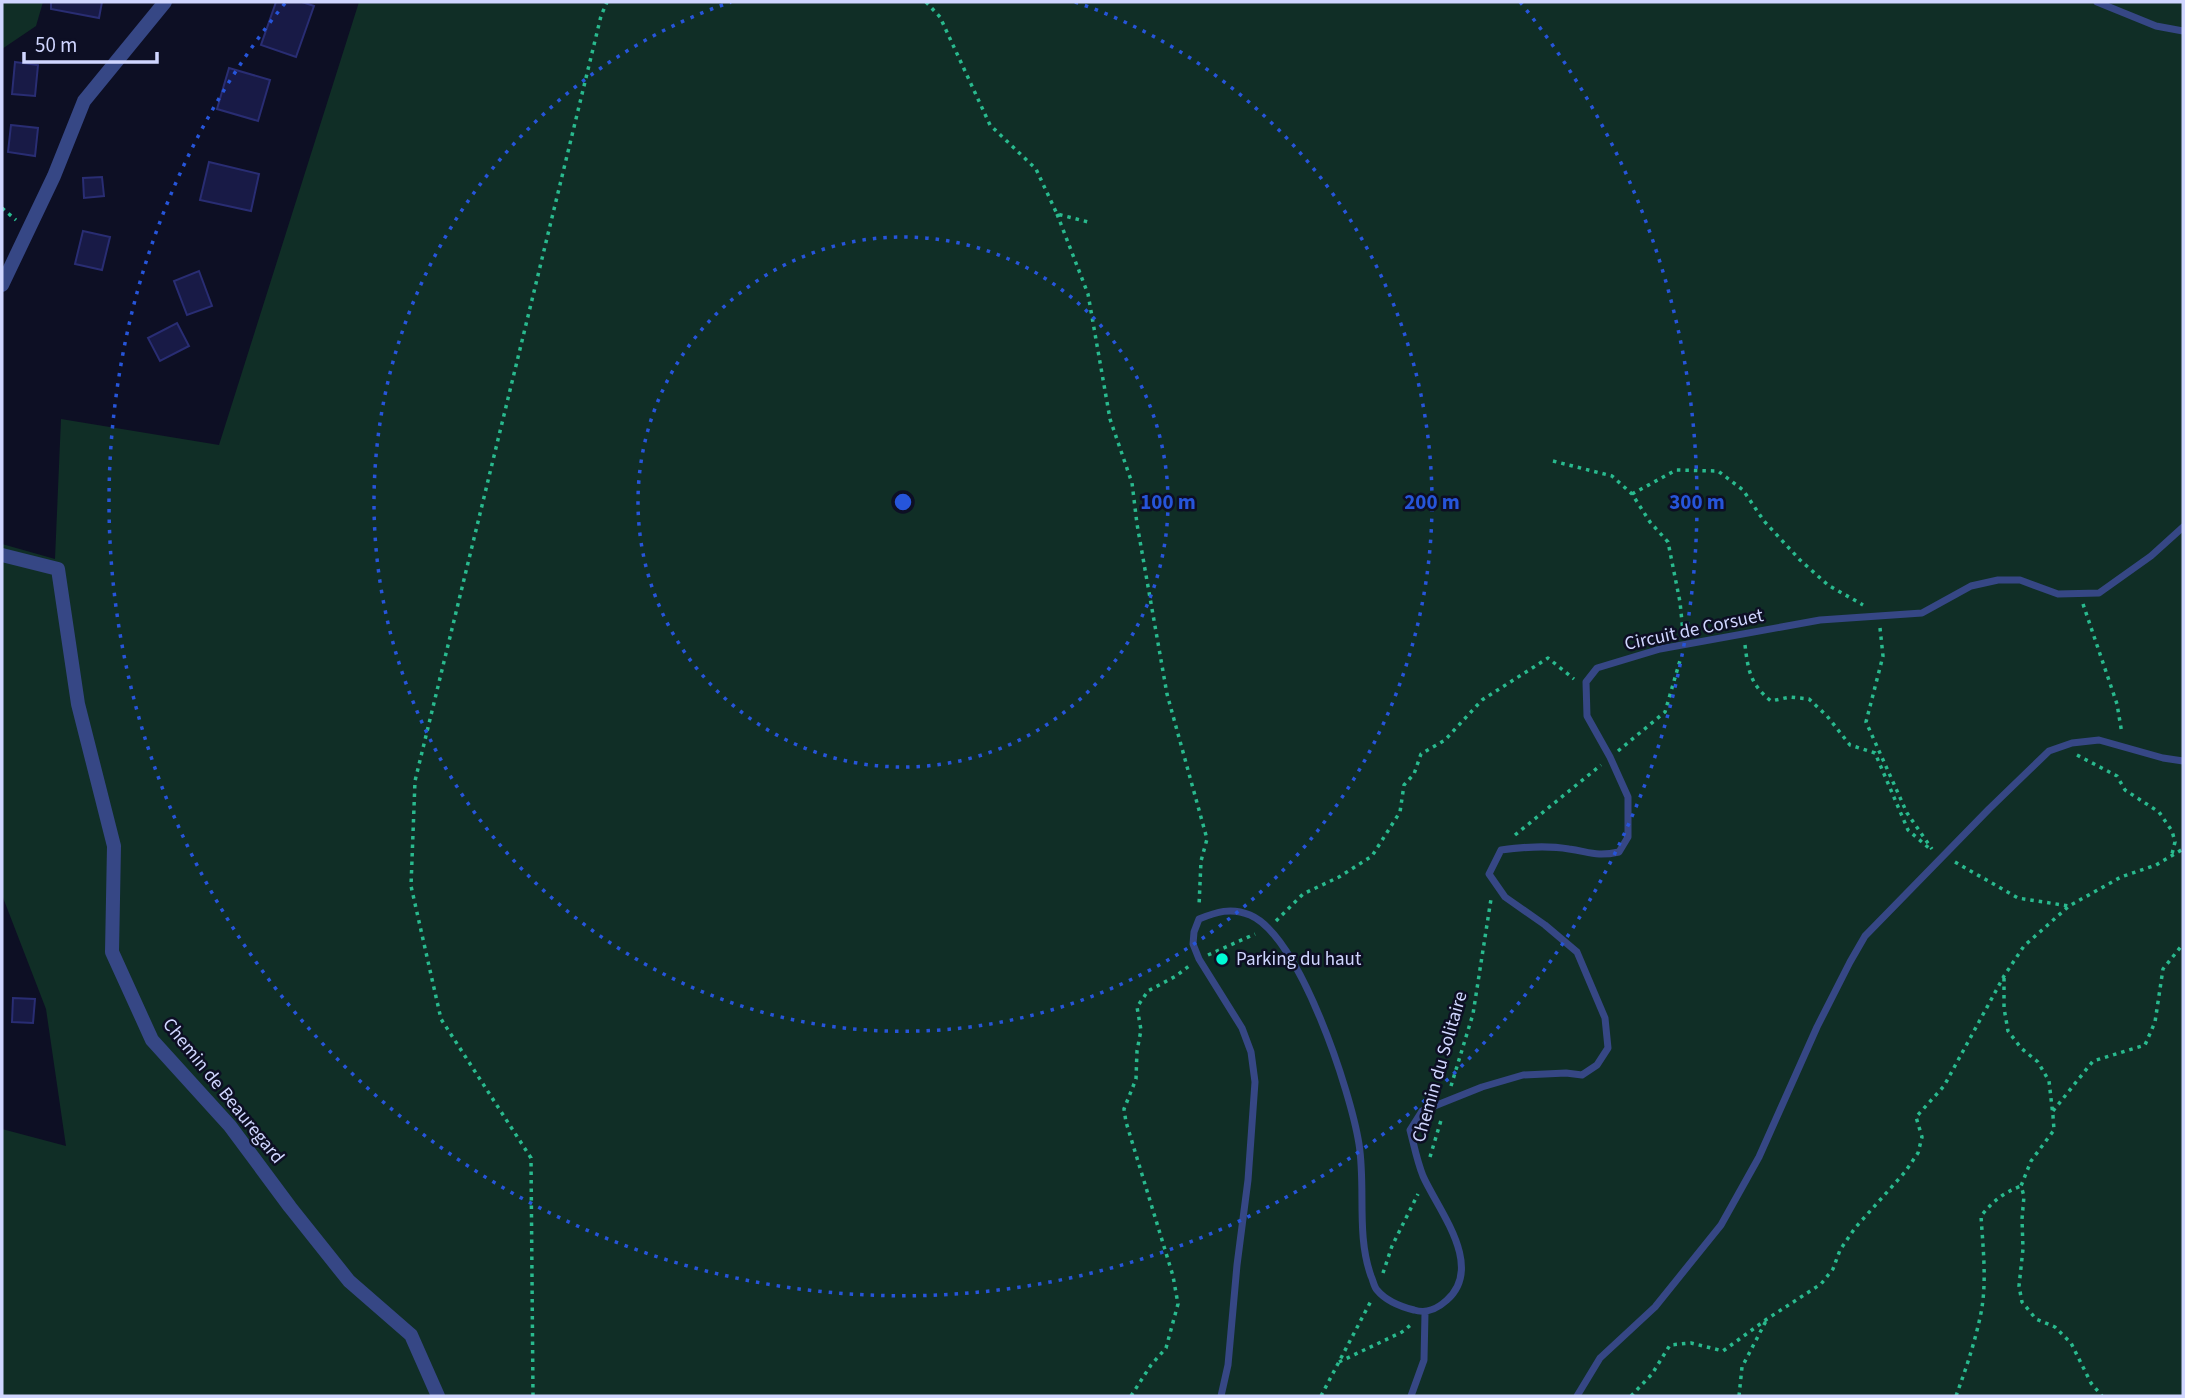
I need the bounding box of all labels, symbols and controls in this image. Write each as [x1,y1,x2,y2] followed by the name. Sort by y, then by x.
[24,21,158,65] scale bar
[35,30,77,60] text: 50 m
[1140,487,1196,517] text: 100 m
[1404,487,1460,517] text: 200 m
[1669,487,1725,517] text: 300 m
[891,490,915,514] centre of rings
[1622,602,1766,658] street label: Circuit de Corsuet
[1236,946,1362,973] place label: Parking du haut
[1214,951,1230,967] marker: Parking du haut
[1406,988,1474,1146] street label: Chemin du Solitaire
[156,1012,290,1170] street label: Chemin de Beauregard

